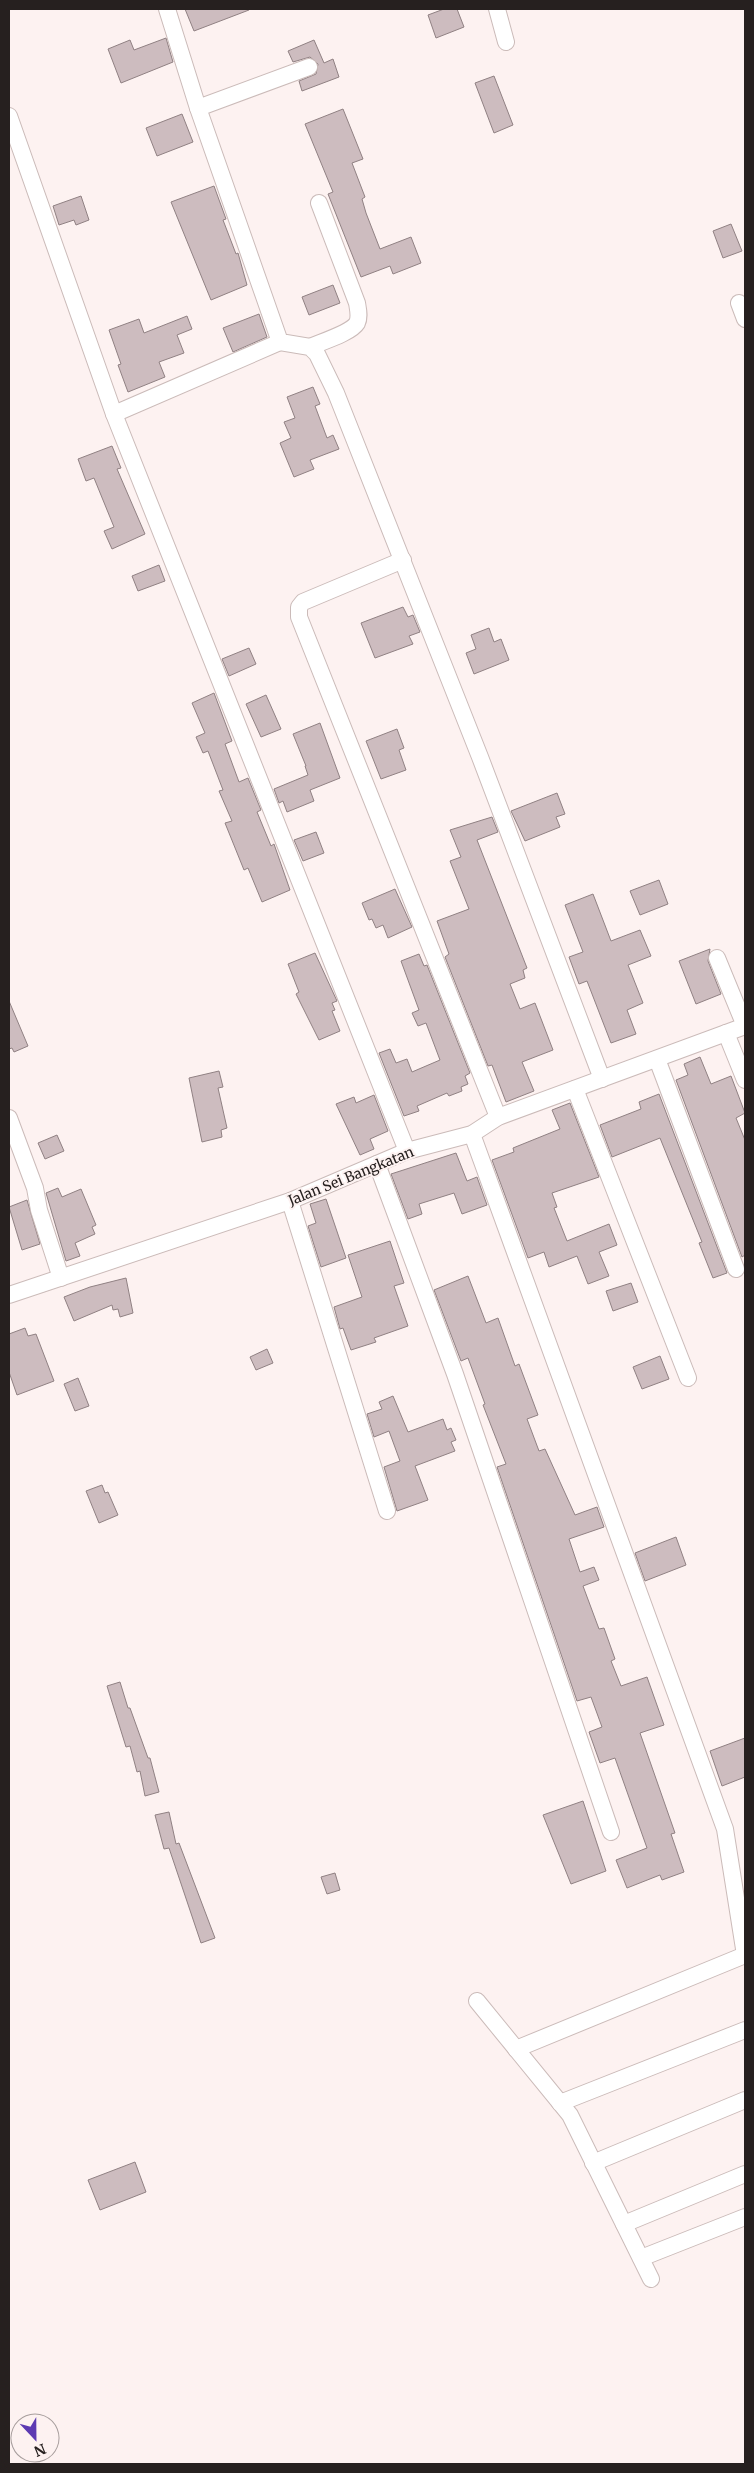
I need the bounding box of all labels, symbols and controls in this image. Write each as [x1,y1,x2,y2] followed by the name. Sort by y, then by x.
[285,1143,416,1210] street label: Jalan Sei Bangkatan
[10,2413,60,2463] north arrow
[31,2440,48,2460] text: N

